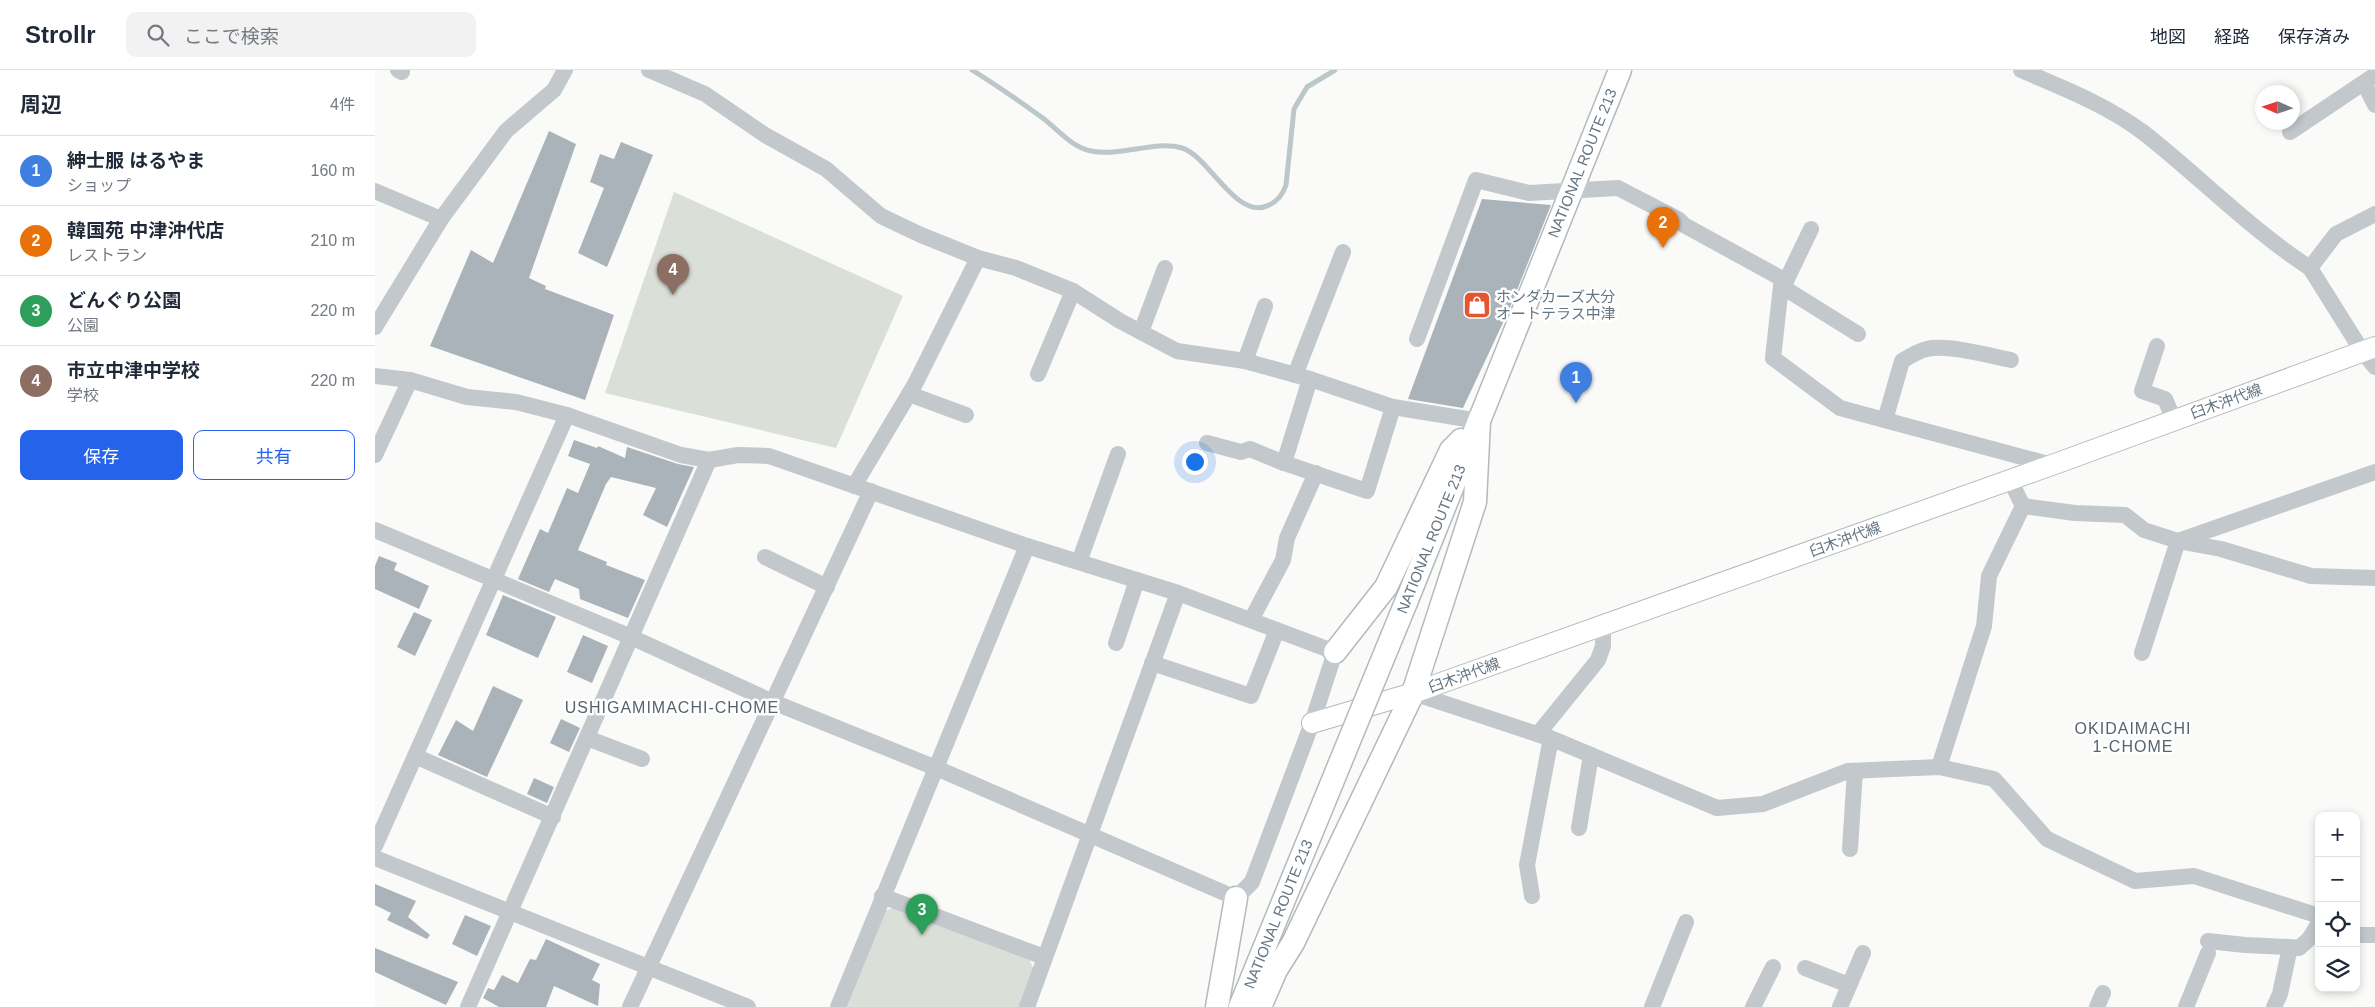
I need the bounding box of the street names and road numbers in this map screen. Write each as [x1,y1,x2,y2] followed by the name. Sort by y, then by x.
[1544,86,1620,240] street label: NATIONAL ROUTE 213
[2188,380,2264,422] street label: 臼木沖代線
[1393,462,1469,616] street label: NATIONAL ROUTE 213
[1807,518,1883,560] street label: 臼木沖代線
[1426,654,1502,696] street label: 臼木沖代線
[1240,837,1316,991] street label: NATIONAL ROUTE 213

